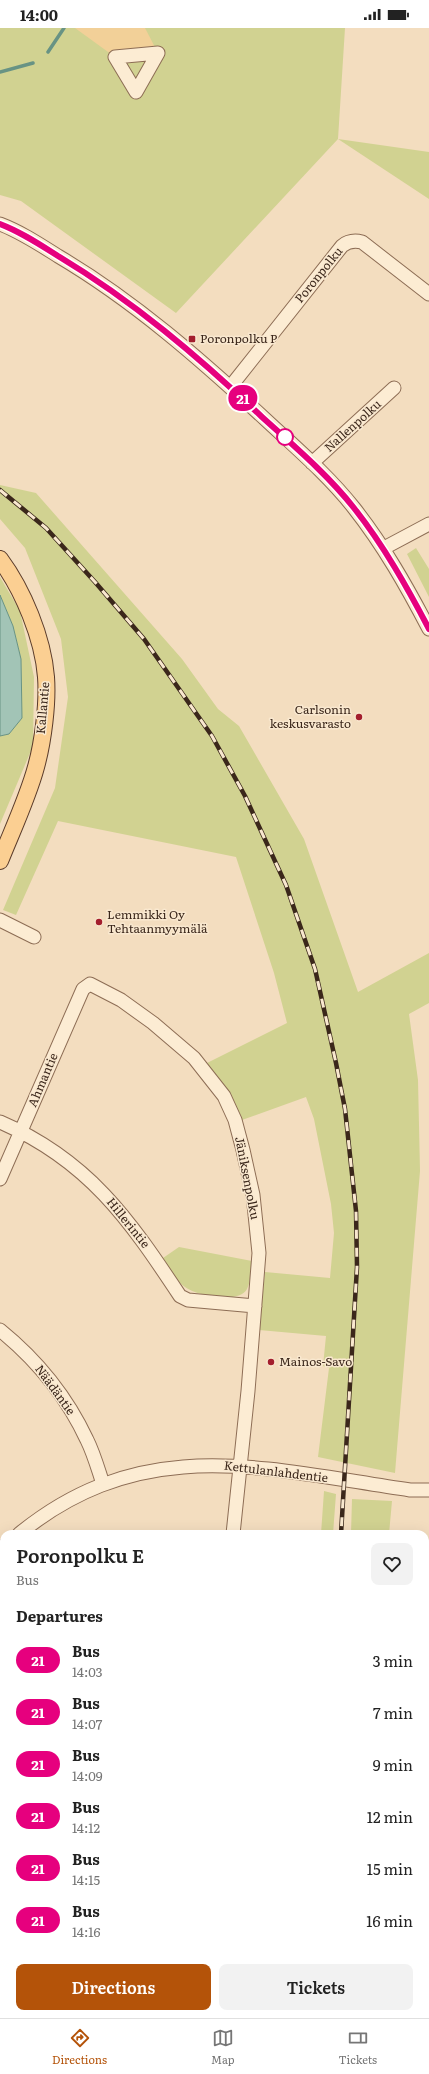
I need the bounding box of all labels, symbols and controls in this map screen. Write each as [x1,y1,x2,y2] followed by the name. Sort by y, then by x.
[20,3,58,26] text: 14:00
[290,242,347,306] street label: Poronpolku
[200,329,277,347] place label: Poronpolku P
[187,334,197,344] marker: Poronpolku P
[225,385,261,411] line badge: 21
[236,388,250,408] text: 21
[320,395,385,456] street label: Nallenpolku
[276,428,294,446] unlabelled marker
[31,681,53,735] street label: Kallantie
[270,700,351,732] place label: Carlsonin keskusvarasto
[354,712,364,722] marker: Carlsonin keskusvarasto
[107,905,208,937] place label: Lemmikki Oy Tehtaanmyymälä
[94,917,104,927] marker: Lemmikki Oy Tehtaanmyymälä
[23,1050,62,1109] street label: Ahmantie
[231,1135,265,1221] street label: Jäniksenpolku
[103,1193,155,1252] street label: Hillerintie
[279,1352,352,1370] place label: Mainos-Savo
[266,1357,276,1367] marker: Mainos-Savo
[31,1360,80,1418] street label: Näädäntie
[223,1456,329,1486] street label: Kettulanlahdentie
[16,1541,144,1569] text: Poronpolku E
[371,1543,413,1585] button: heart
[16,1570,39,1589] text: Bus
[16,1604,103,1627] text: Departures
[72,1639,100,1662] text: Bus
[372,1649,413,1672] text: 3 min
[31,1650,45,1670] text: 21
[72,1662,103,1681] text: 14:03
[72,1691,100,1714] text: Bus
[373,1701,413,1724] text: 7 min
[31,1702,45,1722] text: 21
[72,1714,102,1733] text: 14:07
[72,1743,100,1766] text: Bus
[373,1753,413,1776] text: 9 min
[31,1754,45,1774] text: 21
[72,1766,103,1785] text: 14:09
[72,1795,100,1818] text: Bus
[367,1805,413,1828] text: 12 min
[31,1806,45,1826] text: 21
[72,1818,100,1837] text: 14:12
[72,1847,100,1870] text: Bus
[367,1857,413,1880] text: 15 min
[31,1858,45,1878] text: 21
[72,1870,100,1889] text: 14:15
[72,1899,100,1922] text: Bus
[366,1909,413,1932] text: 16 min
[31,1910,45,1930] text: 21
[72,1922,101,1941] text: 14:16
[16,1964,211,2010] button: Directions
[219,1964,413,2010] button: Tickets
[52,2027,107,2067] tab: Directions
[211,2027,234,2067] tab: Map
[339,2027,377,2067] tab: Tickets

